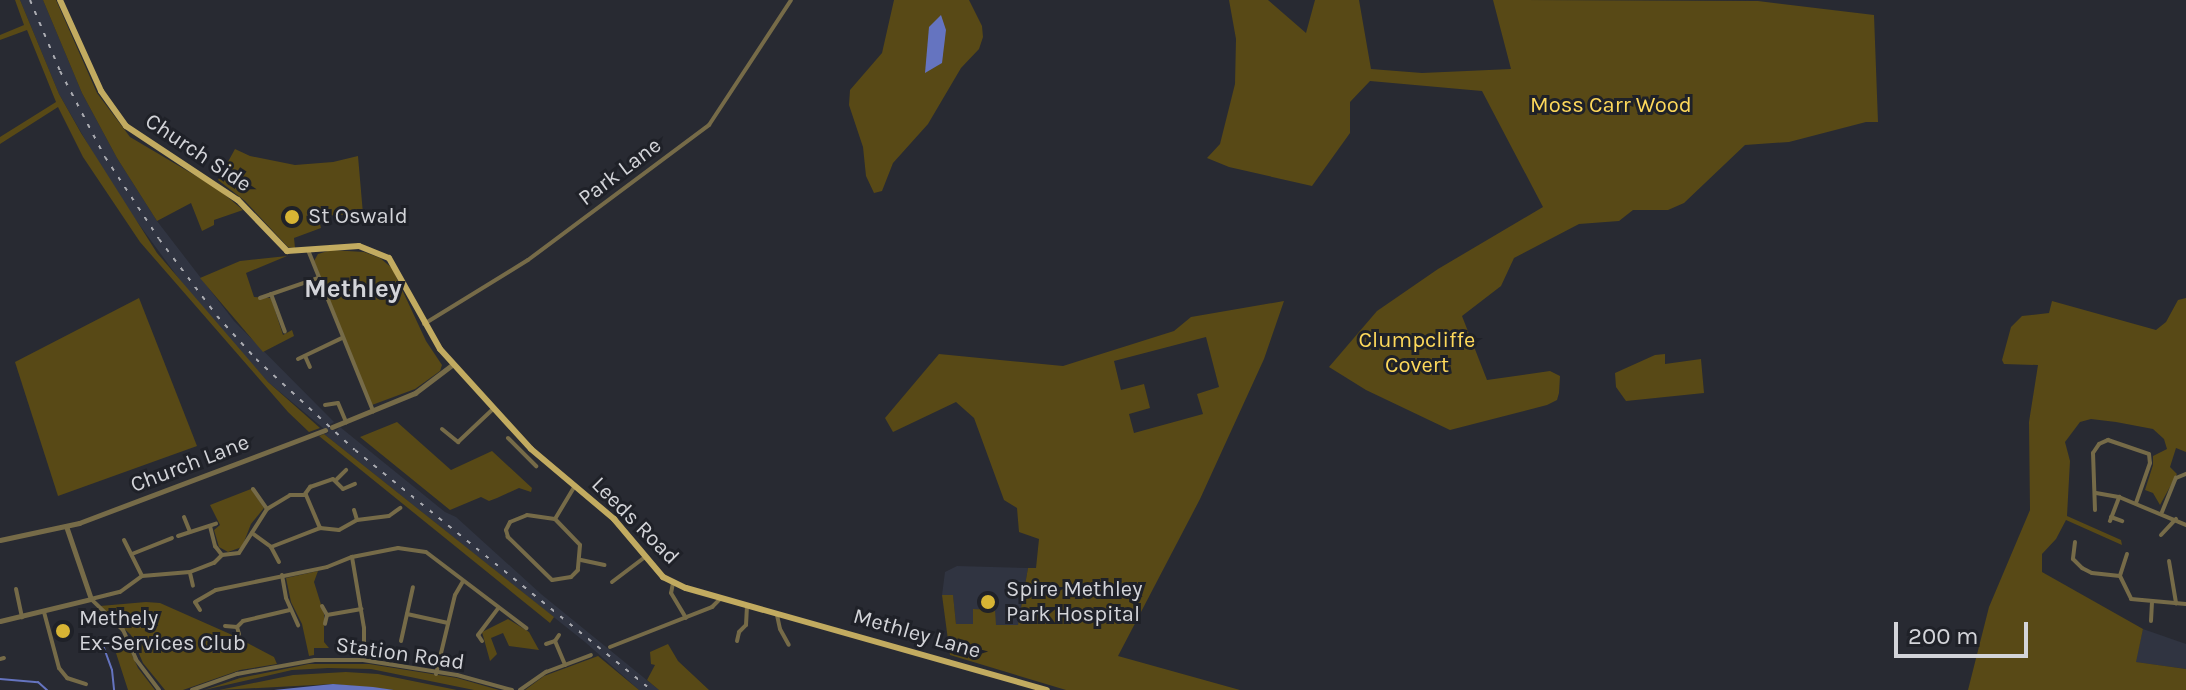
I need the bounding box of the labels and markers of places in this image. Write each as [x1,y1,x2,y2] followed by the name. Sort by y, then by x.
[308,204,408,230] place label: St Oswald
[283,208,301,226] marker: St Oswald
[1006,576,1142,628] place label: Spire Methley Park Hospital
[977,591,999,613] marker: Spire Methley Park Hospital
[79,605,246,656] place label: Methely Ex-Services Club
[54,622,72,640] marker: Methely Ex-Services Club

